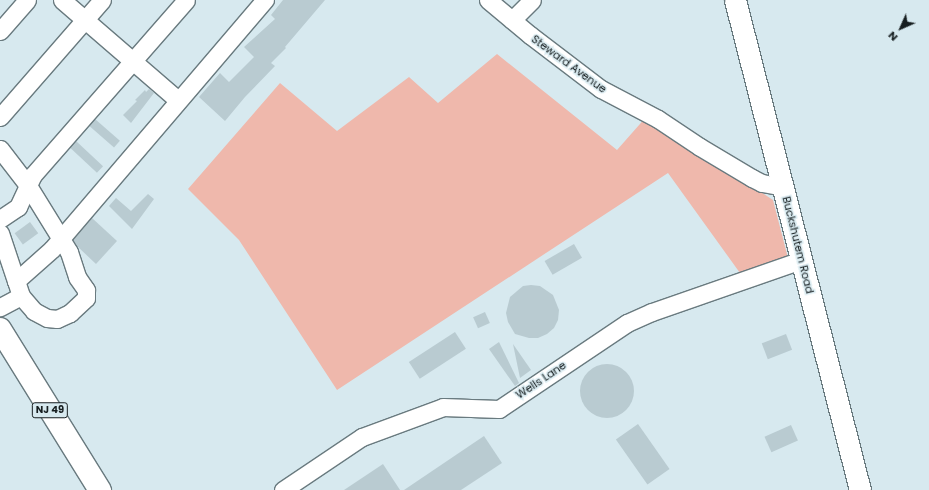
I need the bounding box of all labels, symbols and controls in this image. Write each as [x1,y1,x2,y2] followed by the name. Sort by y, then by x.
[881,8,921,48] north arrow
[884,28,901,45] text: N
[529,32,609,96] street label: Steward Avenue
[780,195,816,295] street label: Buckshutem Road
[513,358,569,402] street label: Wells Lane
[31,402,69,418] road number: NJ 49

